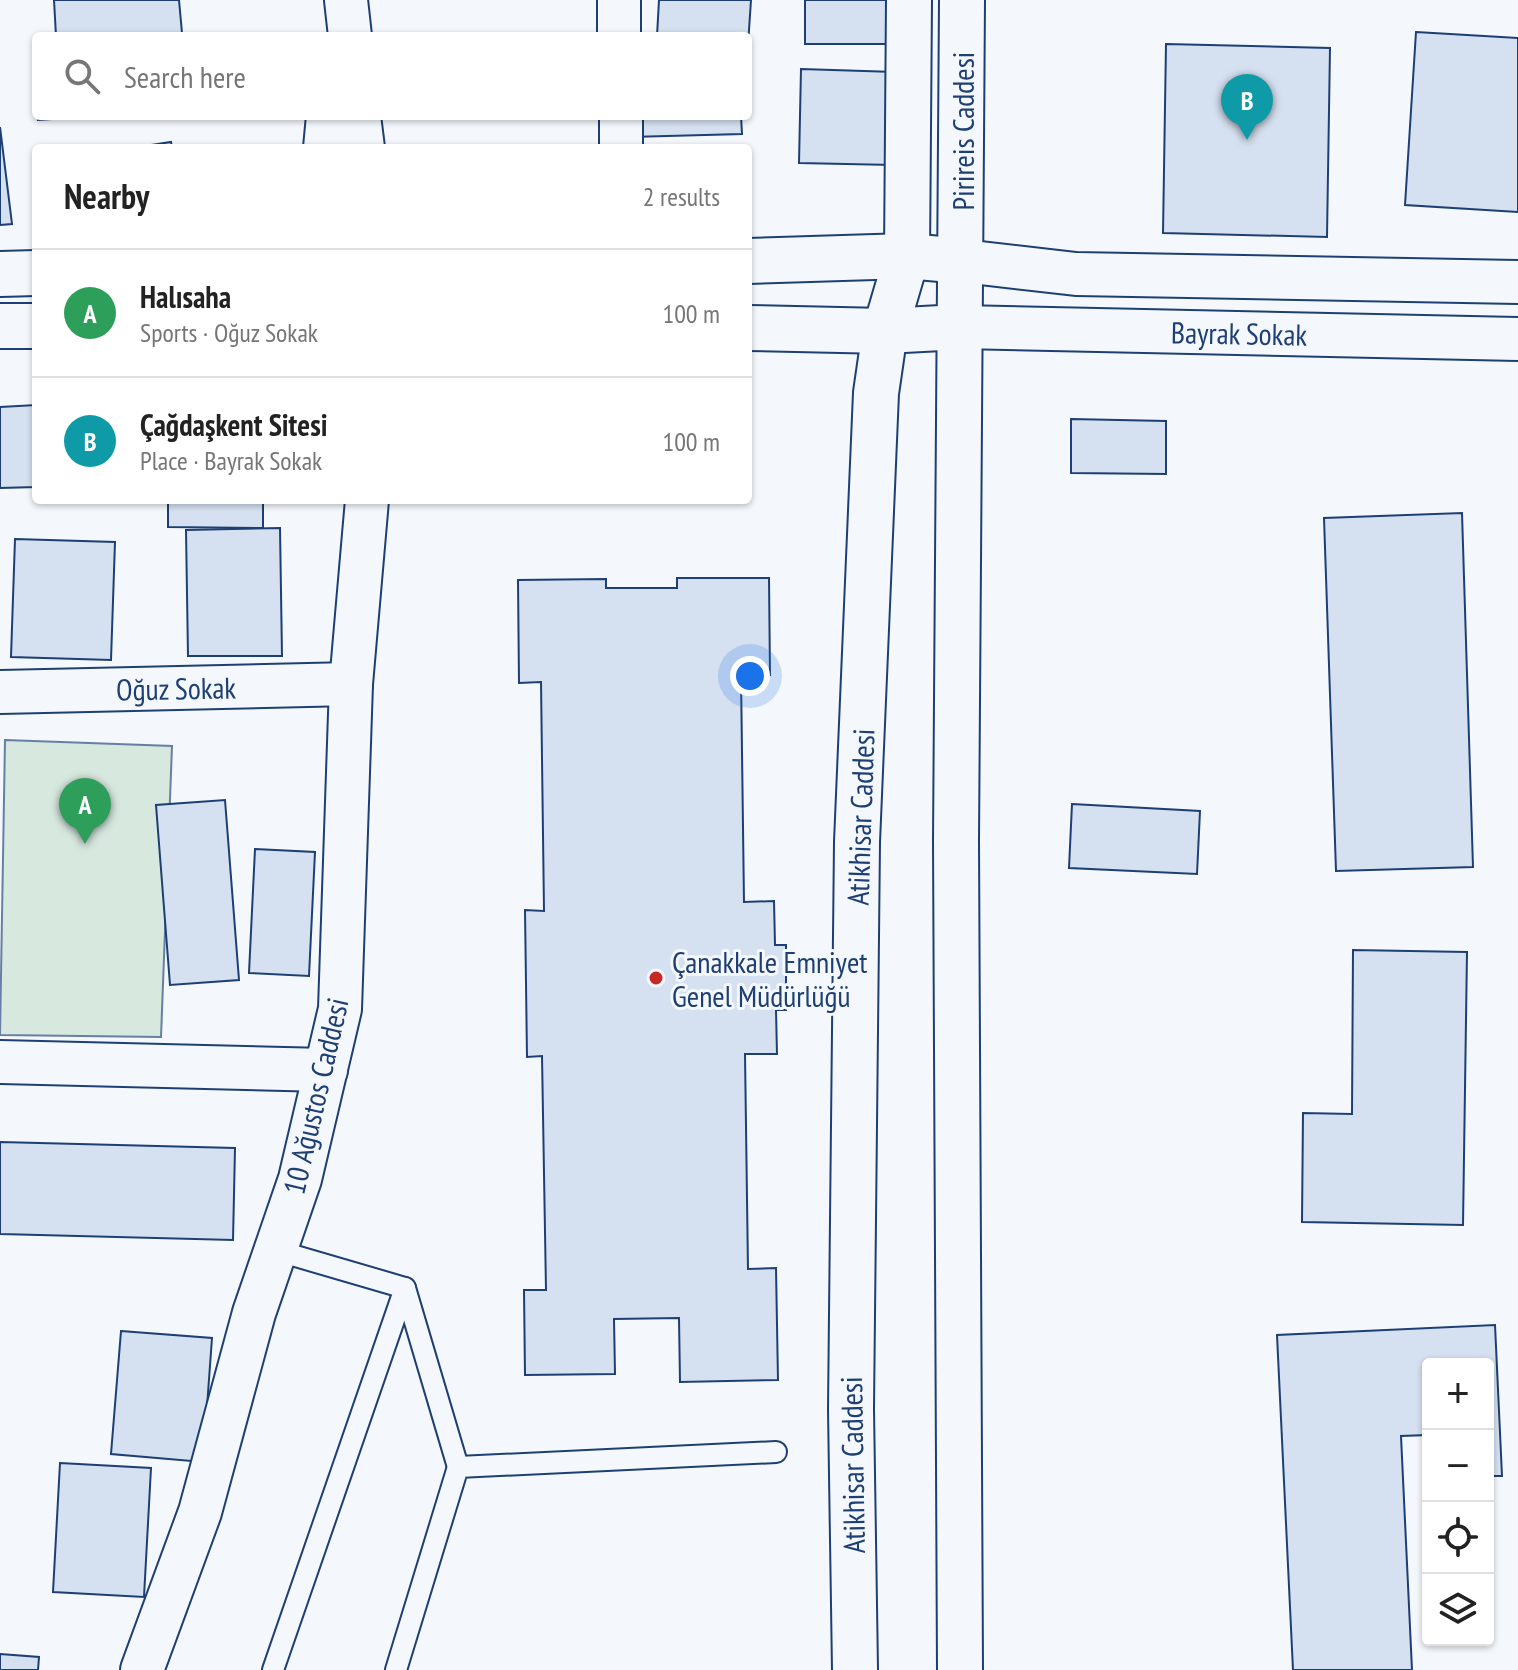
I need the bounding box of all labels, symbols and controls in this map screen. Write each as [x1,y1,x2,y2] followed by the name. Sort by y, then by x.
[32,32,752,120] search box
[943,52,982,210] street label: Pirireis Caddesi
[60,54,104,98] icon: search
[124,57,246,96] text: Search here
[1221,74,1273,140] pin: B
[64,174,149,218] text: Nearby
[643,180,720,213] text: 2 results
[140,277,231,316] text: Halısaha
[83,297,97,330] text: A
[662,297,720,330] text: 100 m
[1171,312,1308,354] street label: Bayrak Sokak
[140,316,318,349] text: Sports · Oğuz Sokak
[140,405,327,444] text: Çağdaşkent Sitesi
[84,425,96,458] text: B
[662,425,720,458] text: 100 m
[140,444,322,477] text: Place · Bayrak Sokak
[730,656,770,696] your location
[116,667,237,709] street label: Oğuz Sokak
[837,728,883,906] street label: Atikhisar Caddesi
[59,778,111,844] pin: A
[672,942,868,1015] place label: Çanakkale Emniyet Genel Müdürlüğü
[647,969,665,987] marker: Çanakkale Emniyet Genel Müdürlüğü
[273,994,357,1198] street label: 10 Ağustos Caddesi
[1422,1358,1494,1646] map controls
[1422,1358,1494,1430] button: +
[831,1376,873,1554] street label: Atikhisar Caddesi
[1422,1430,1494,1502] button: −
[1422,1502,1494,1574] button: locate
[1422,1574,1494,1646] button: layers

